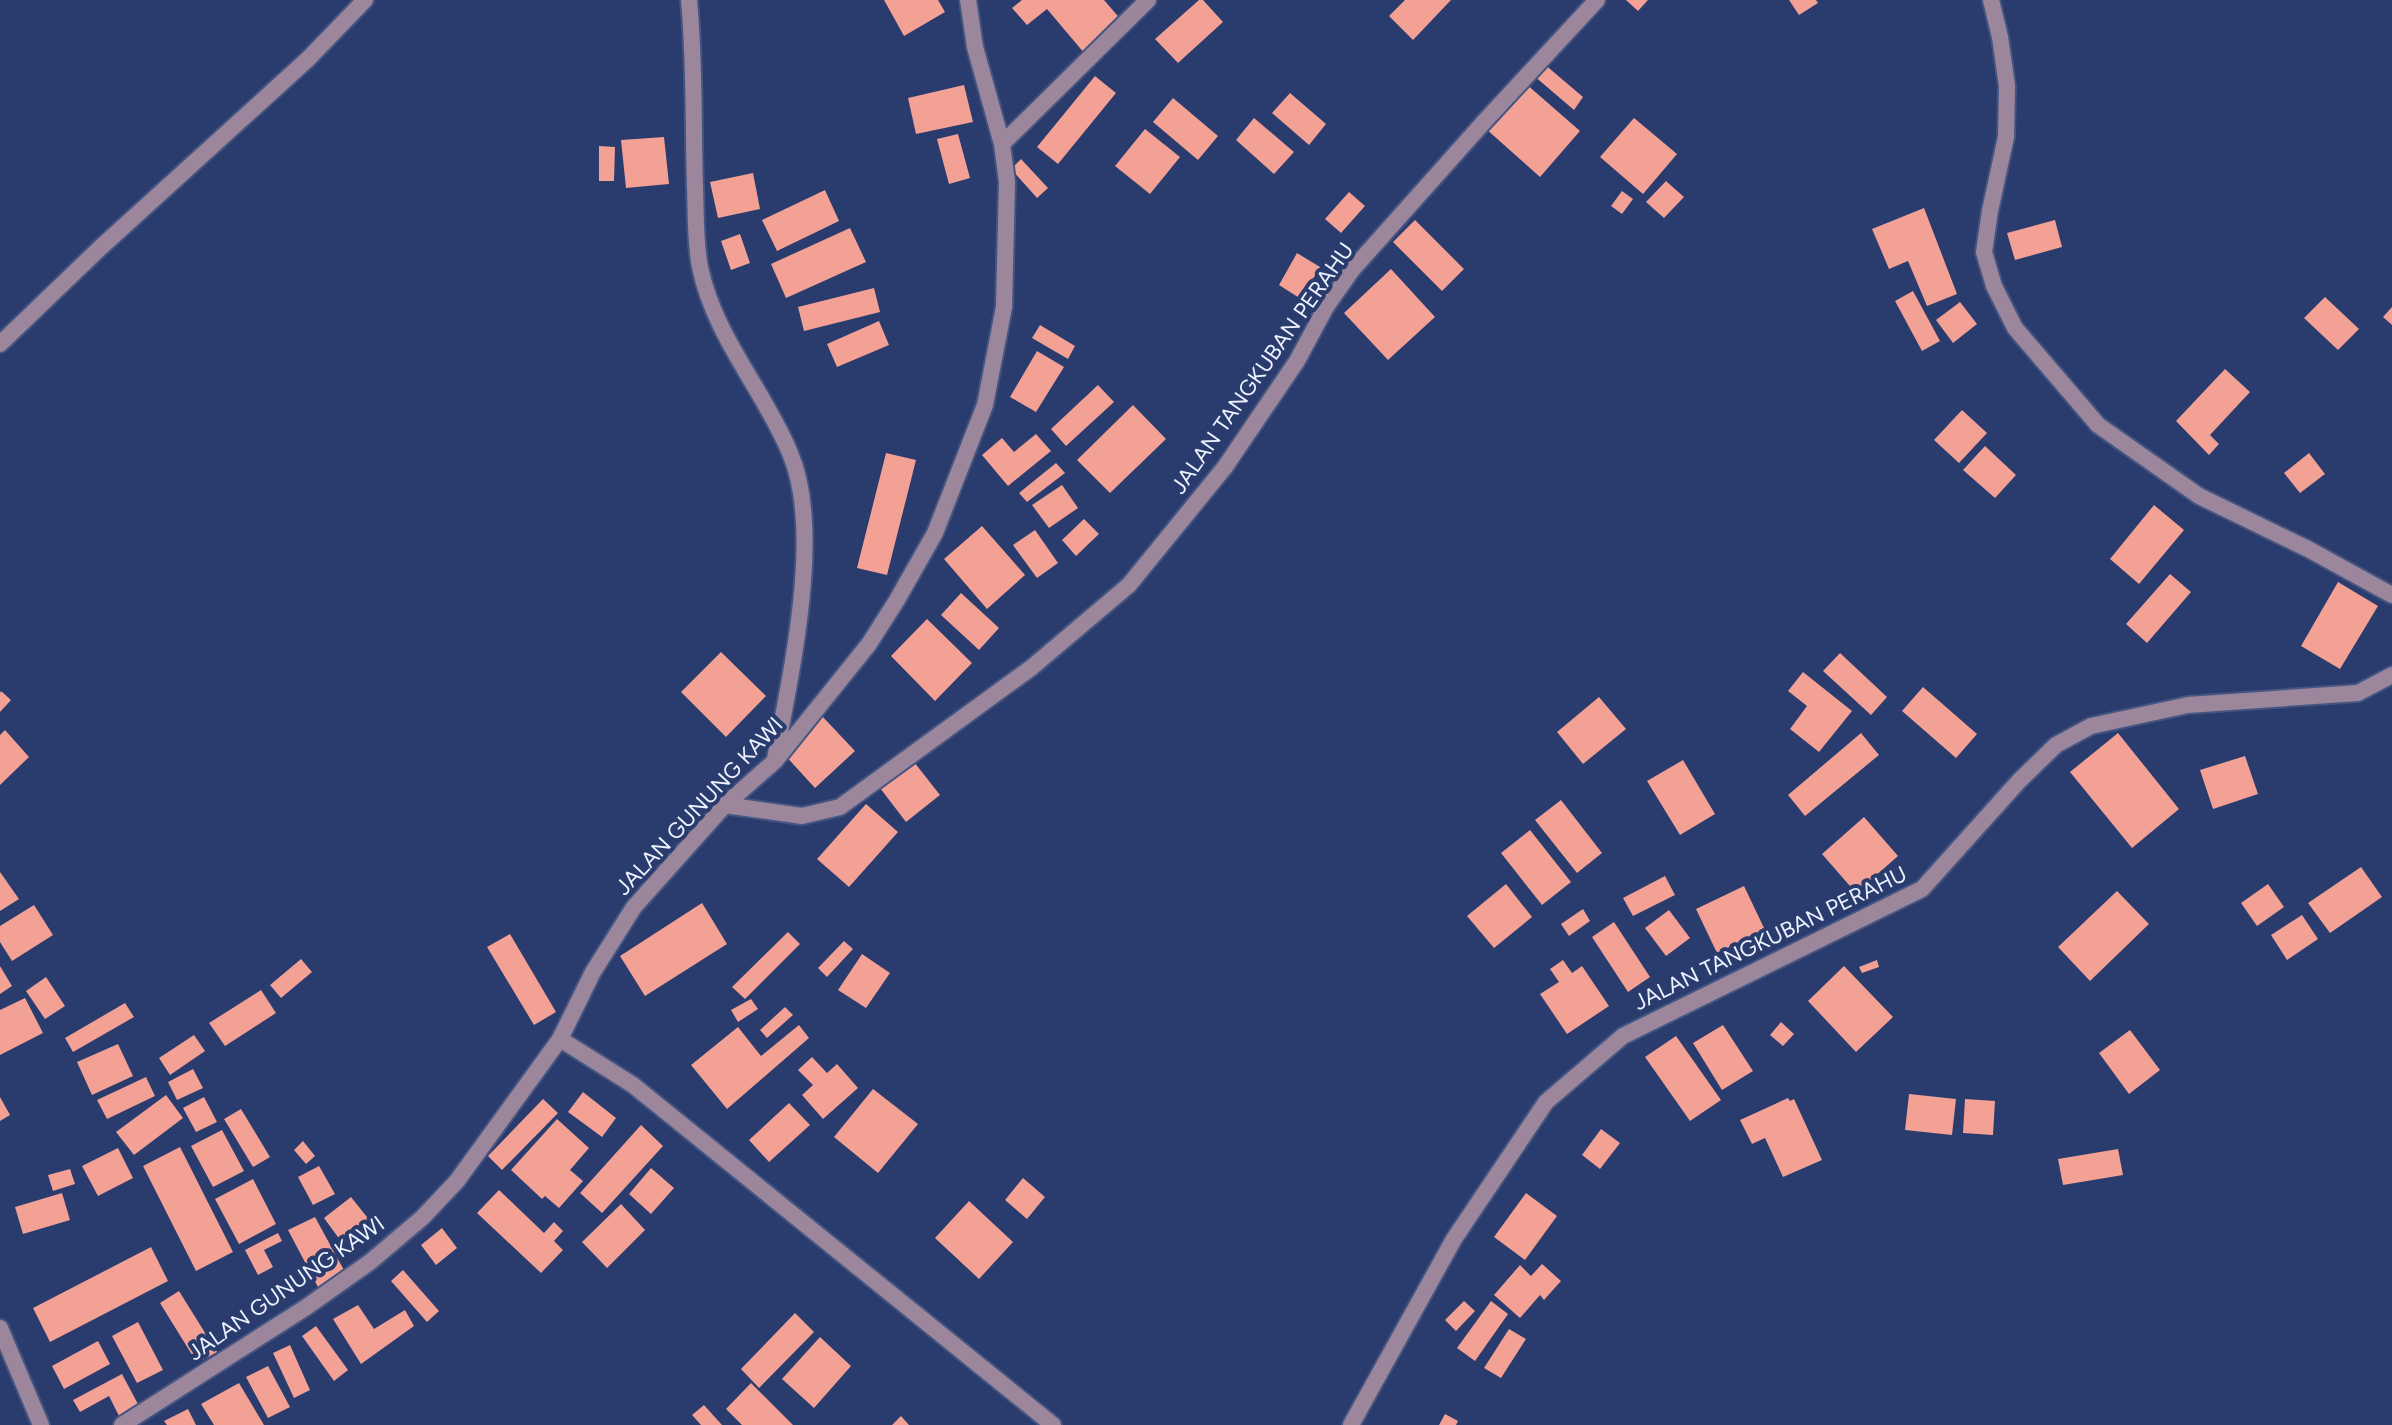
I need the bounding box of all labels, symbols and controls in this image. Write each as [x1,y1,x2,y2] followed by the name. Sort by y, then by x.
[1165,237,1359,499] street label: JALAN TANGKUBAN PERAHU
[609,711,789,901] street label: JALAN GUNUNG KAWI
[1629,860,1911,1016] street label: JALAN TANGKUBAN PERAHU
[183,1210,389,1366] street label: JALAN GUNUNG KAWI

